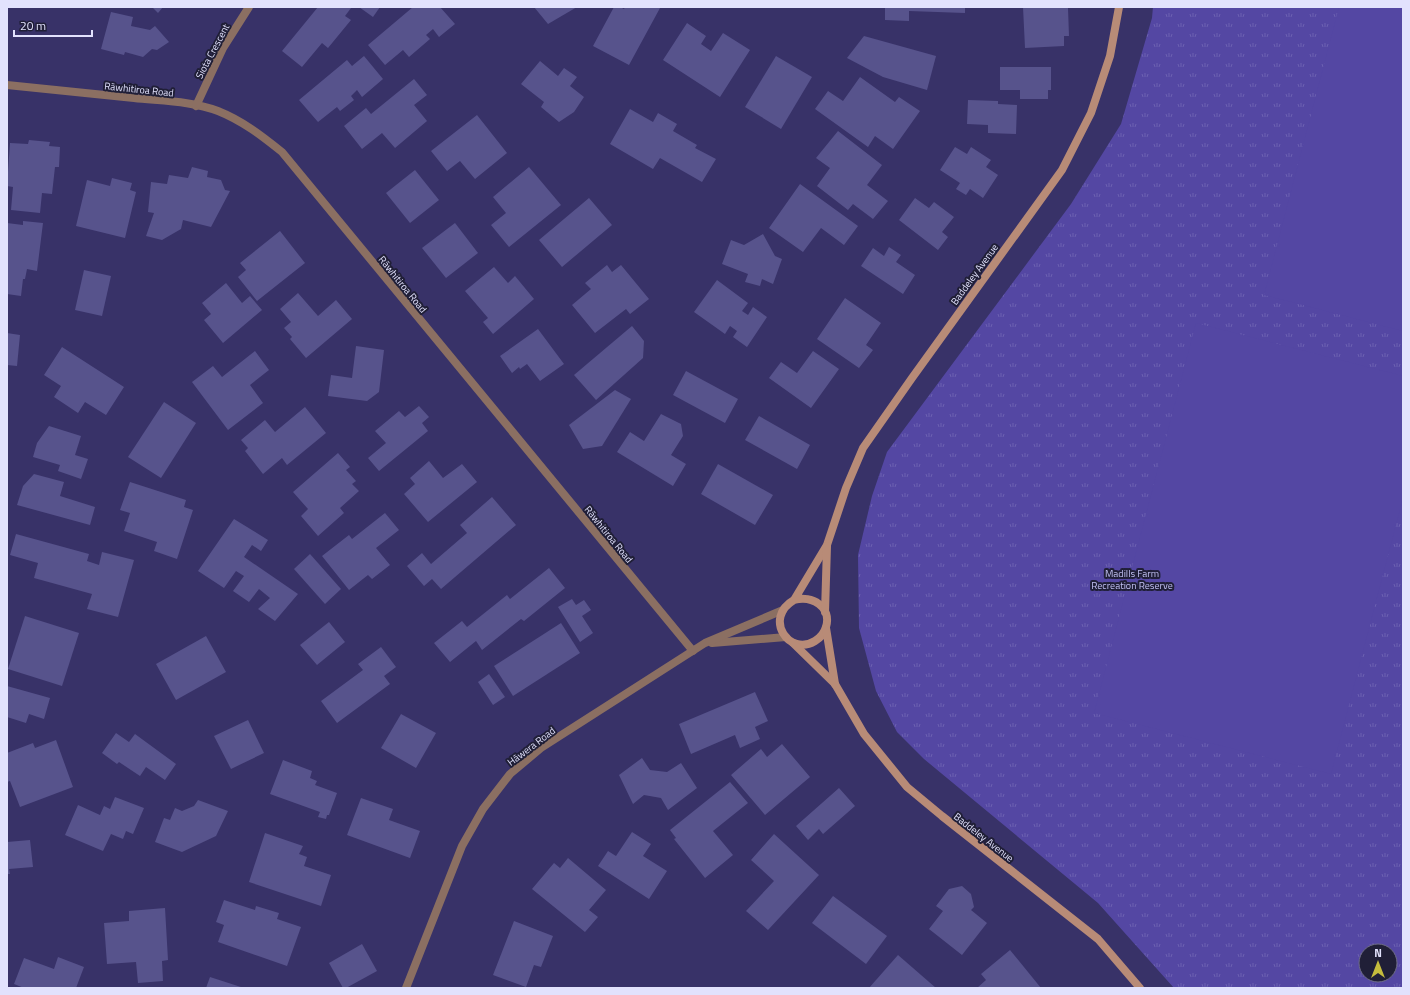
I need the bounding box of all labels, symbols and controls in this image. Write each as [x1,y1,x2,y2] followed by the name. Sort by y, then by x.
[14,12,92,38] scale bar
[20,16,46,35] text: 20 m
[192,21,233,81] street label: Siota Crescent
[104,78,174,101] street label: Rāwhitiroa Road
[947,241,1002,308] street label: Baddeley Avenue
[375,253,430,316] street label: Rāwhitiroa Road
[581,503,636,566] street label: Rāwhitiroa Road
[1091,566,1173,593] park label: Madills Farm Recreation Reserve
[504,723,558,769] street label: Hāwera Road
[951,809,1017,866] street label: Baddeley Avenue
[1358,943,1398,983] north arrow
[1374,945,1382,961] text: N

